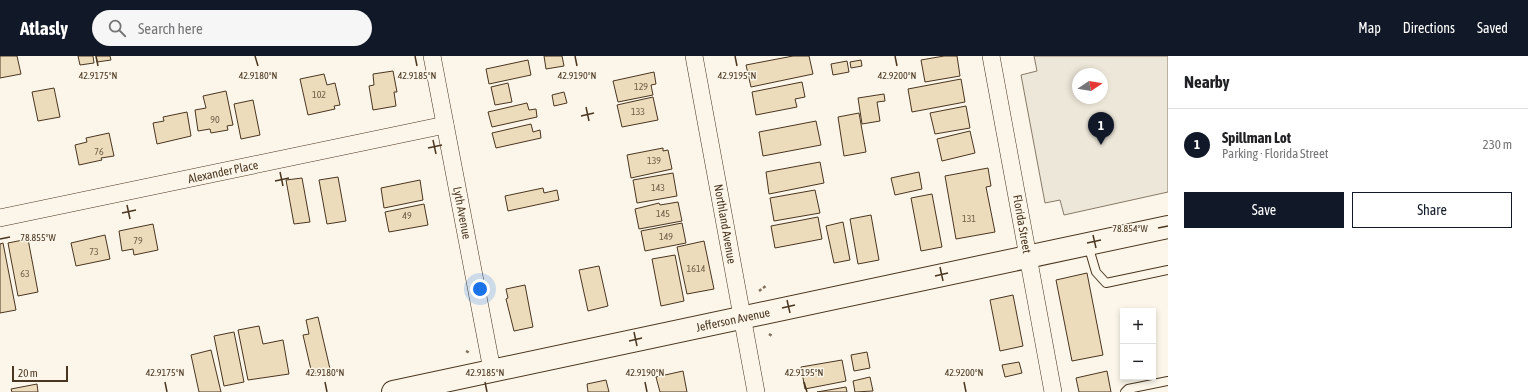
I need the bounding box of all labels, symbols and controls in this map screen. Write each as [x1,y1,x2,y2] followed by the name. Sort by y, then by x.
[92,10,372,46] search box
[20,17,68,39] text: Atlasly
[106,17,128,39] icon: search
[138,20,203,37] text: Search here
[1358,20,1381,36] text: Map
[1403,20,1455,36] text: Directions
[1477,20,1508,36] text: Saved
[1072,68,1108,104] north arrow
[79,70,117,81] text: 42.9175°N
[239,70,277,81] text: 42.9180°N
[398,70,436,81] text: 42.9185°N
[558,70,596,81] text: 42.9190°N
[718,70,756,81] text: 42.9195°N
[878,70,916,81] text: 42.9200°N
[1184,72,1230,92] text: Nearby
[634,81,648,92] house number: 129
[312,89,326,100] house number: 102
[631,106,645,117] house number: 133
[1088,112,1114,145] pin: 1
[210,114,220,125] house number: 90
[1222,129,1291,146] text: Spillman Lot
[1194,137,1200,152] text: 1
[1483,137,1512,152] text: 230 m
[94,146,104,157] house number: 76
[1222,146,1329,161] text: Parking · Florida Street
[647,155,661,166] house number: 139
[187,158,259,186] street label: Alexander Place
[651,182,665,193] house number: 143
[711,183,739,265] street label: Northland Avenue
[450,185,474,241] street label: Lyth Avenue
[1184,192,1344,228] button: Save
[1352,192,1512,228] button: Share
[1010,194,1034,255] street label: Florida Street
[656,208,670,219] house number: 145
[402,210,412,221] house number: 49
[962,213,976,224] house number: 131
[1112,223,1148,234] text: 78.854°W
[659,231,673,242] house number: 149
[20,232,56,243] text: 78.855°W
[133,235,143,246] house number: 79
[89,246,99,257] house number: 73
[687,263,706,274] house number: 1614
[20,268,30,279] house number: 63
[470,279,490,299] your location
[695,305,771,335] street label: Jefferson Avenue
[1120,308,1156,380] map controls
[1120,308,1156,344] button: +
[1120,344,1156,380] button: −
[12,364,68,383] scale bar
[18,367,38,379] text: 20 m
[146,367,184,378] text: 42.9175°N
[306,367,344,378] text: 42.9180°N
[466,367,504,378] text: 42.9185°N
[626,367,664,378] text: 42.9190°N
[785,367,823,378] text: 42.9195°N
[945,367,983,378] text: 42.9200°N

